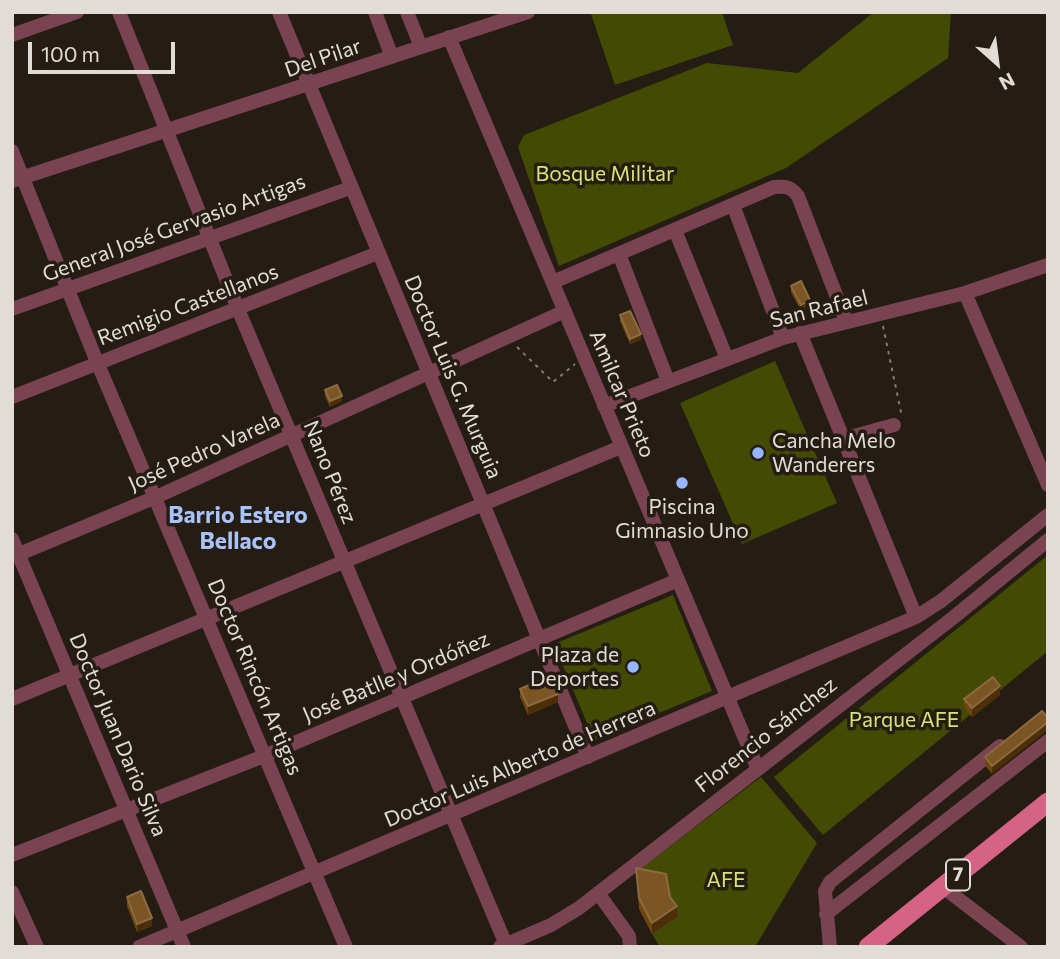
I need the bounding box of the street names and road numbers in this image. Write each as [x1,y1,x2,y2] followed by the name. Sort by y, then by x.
[281,33,365,83] street label: Del Pilar
[39,169,309,287] street label: General José Gervasio Artigas
[94,259,282,351] street label: Remigio Castellanos
[399,271,507,483] street label: Doctor Luis G. Murguia
[768,285,870,333] street label: San Rafael
[584,326,660,462] street label: Amilcar Prieto
[124,407,284,497] street label: José Pedro Varela
[298,417,362,527] street label: Nano Pérez
[202,575,308,779] street label: Doctor Rincón Artigas
[299,626,493,728] street label: José Batlle y Ordóñez
[64,630,172,840] street label: Doctor Juan Dario Silva
[690,672,842,798] street label: Florencio Sánchez
[381,695,659,833] street label: Doctor Luis Alberto de Herrera
[946,860,970,890] road number: 7

